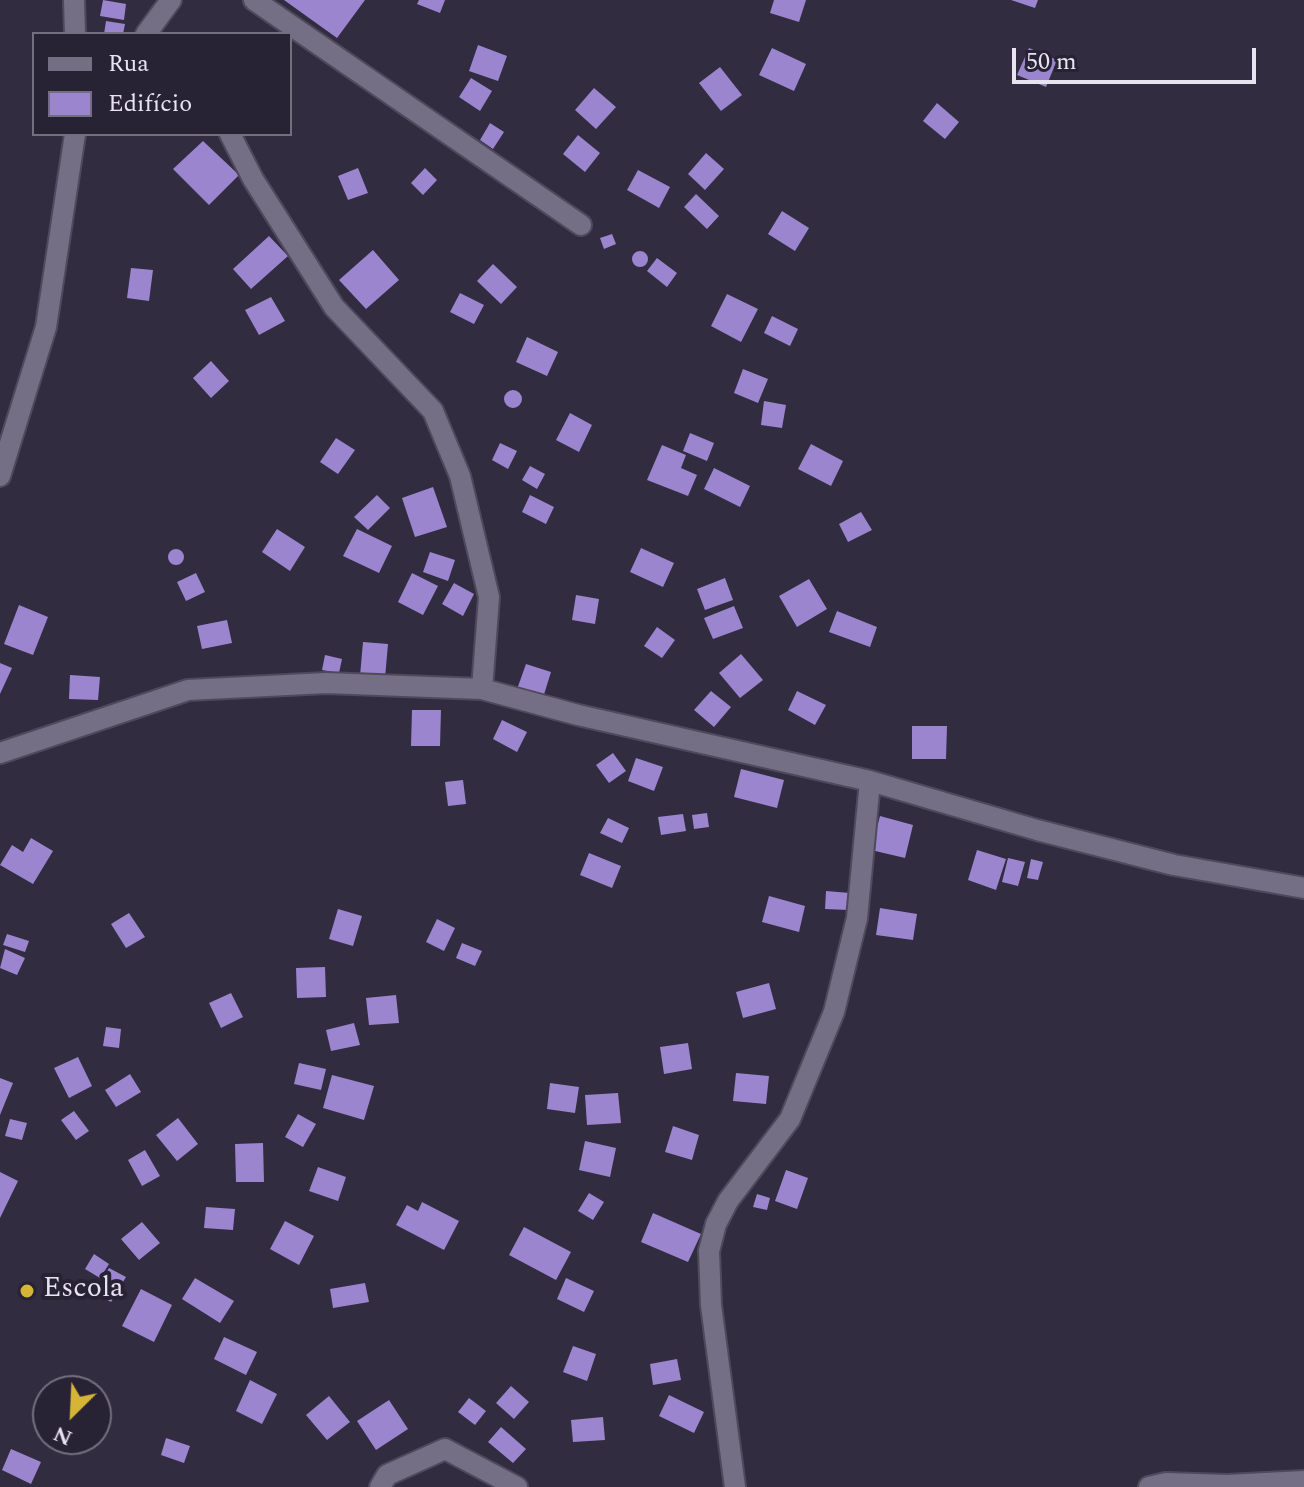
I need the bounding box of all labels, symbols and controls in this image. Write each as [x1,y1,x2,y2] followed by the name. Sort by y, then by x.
[32,32,292,136] legend
[1016,32,1260,82] scale bar
[1026,44,1077,80] text: 50 m
[108,46,149,82] text: Rua
[108,86,192,122] text: Edifício
[43,1274,124,1308] place label: Escola
[18,1282,36,1300] marker: Escola
[32,1375,112,1455] north arrow
[48,1417,78,1454] text: N

